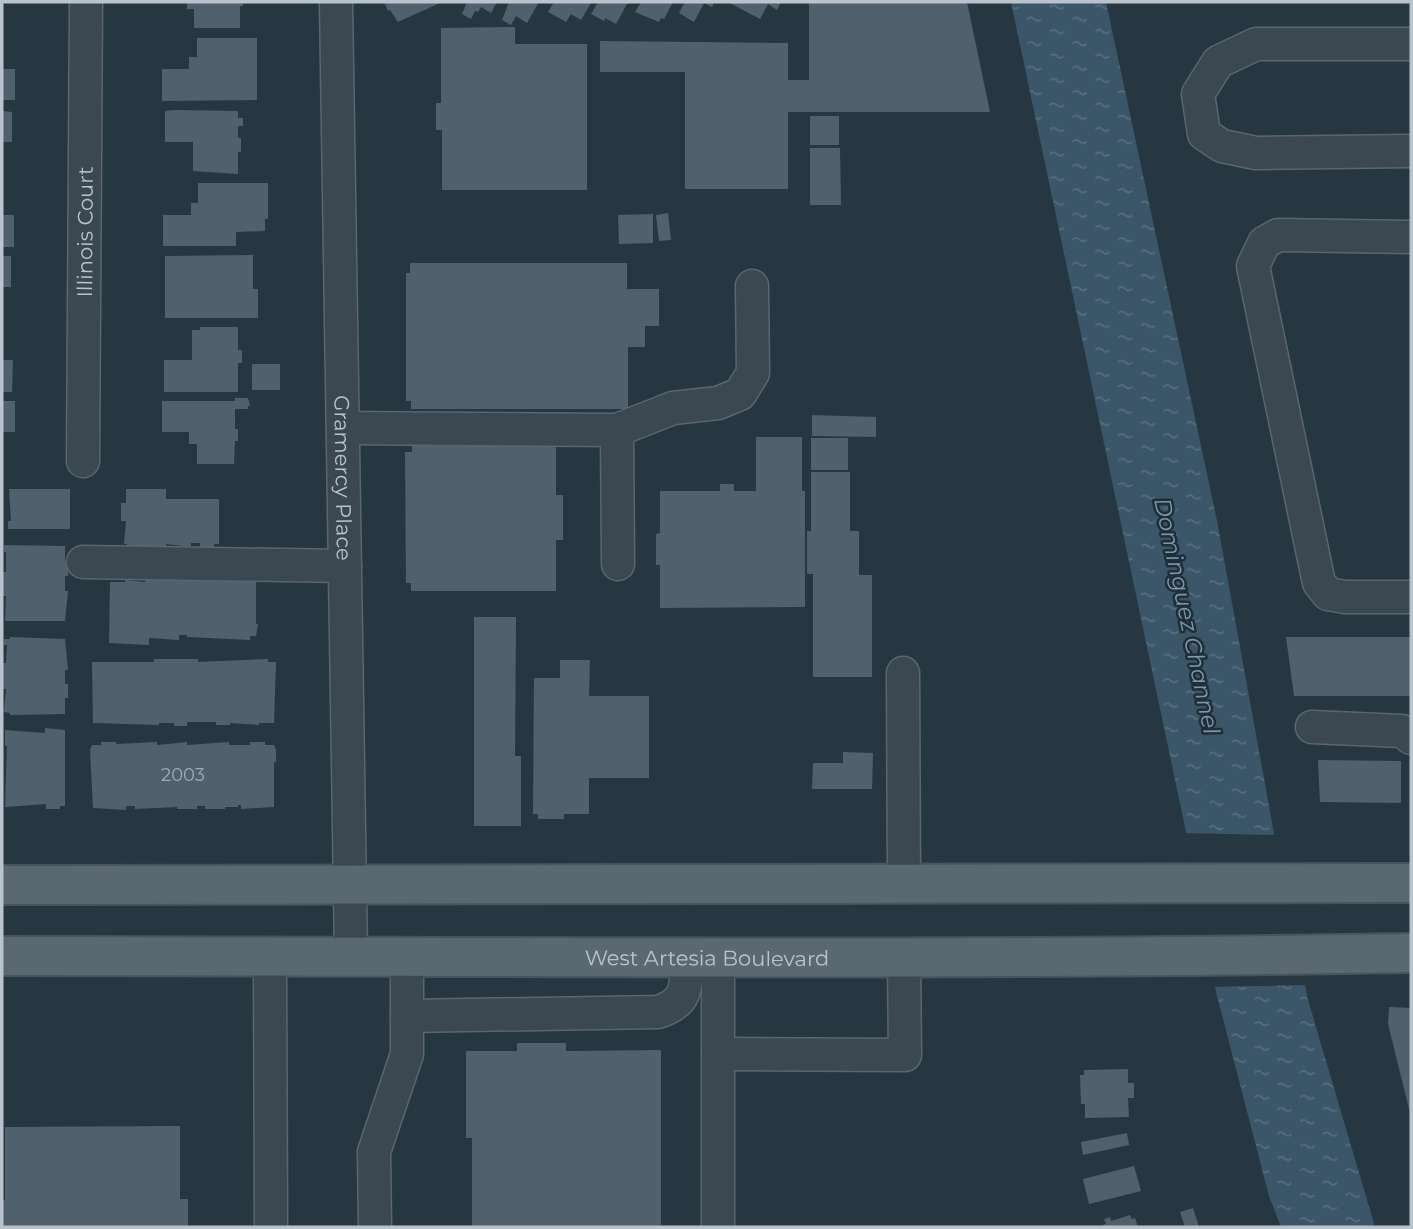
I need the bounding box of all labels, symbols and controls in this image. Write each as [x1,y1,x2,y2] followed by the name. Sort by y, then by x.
[72,166,97,298] street label: Illinois Court
[330,395,357,561] street label: Gramercy Place
[1148,495,1226,738] water label: Dominguez Channel
[161,764,205,786] house number: 2003
[585,945,829,970] street label: West Artesia Boulevard

